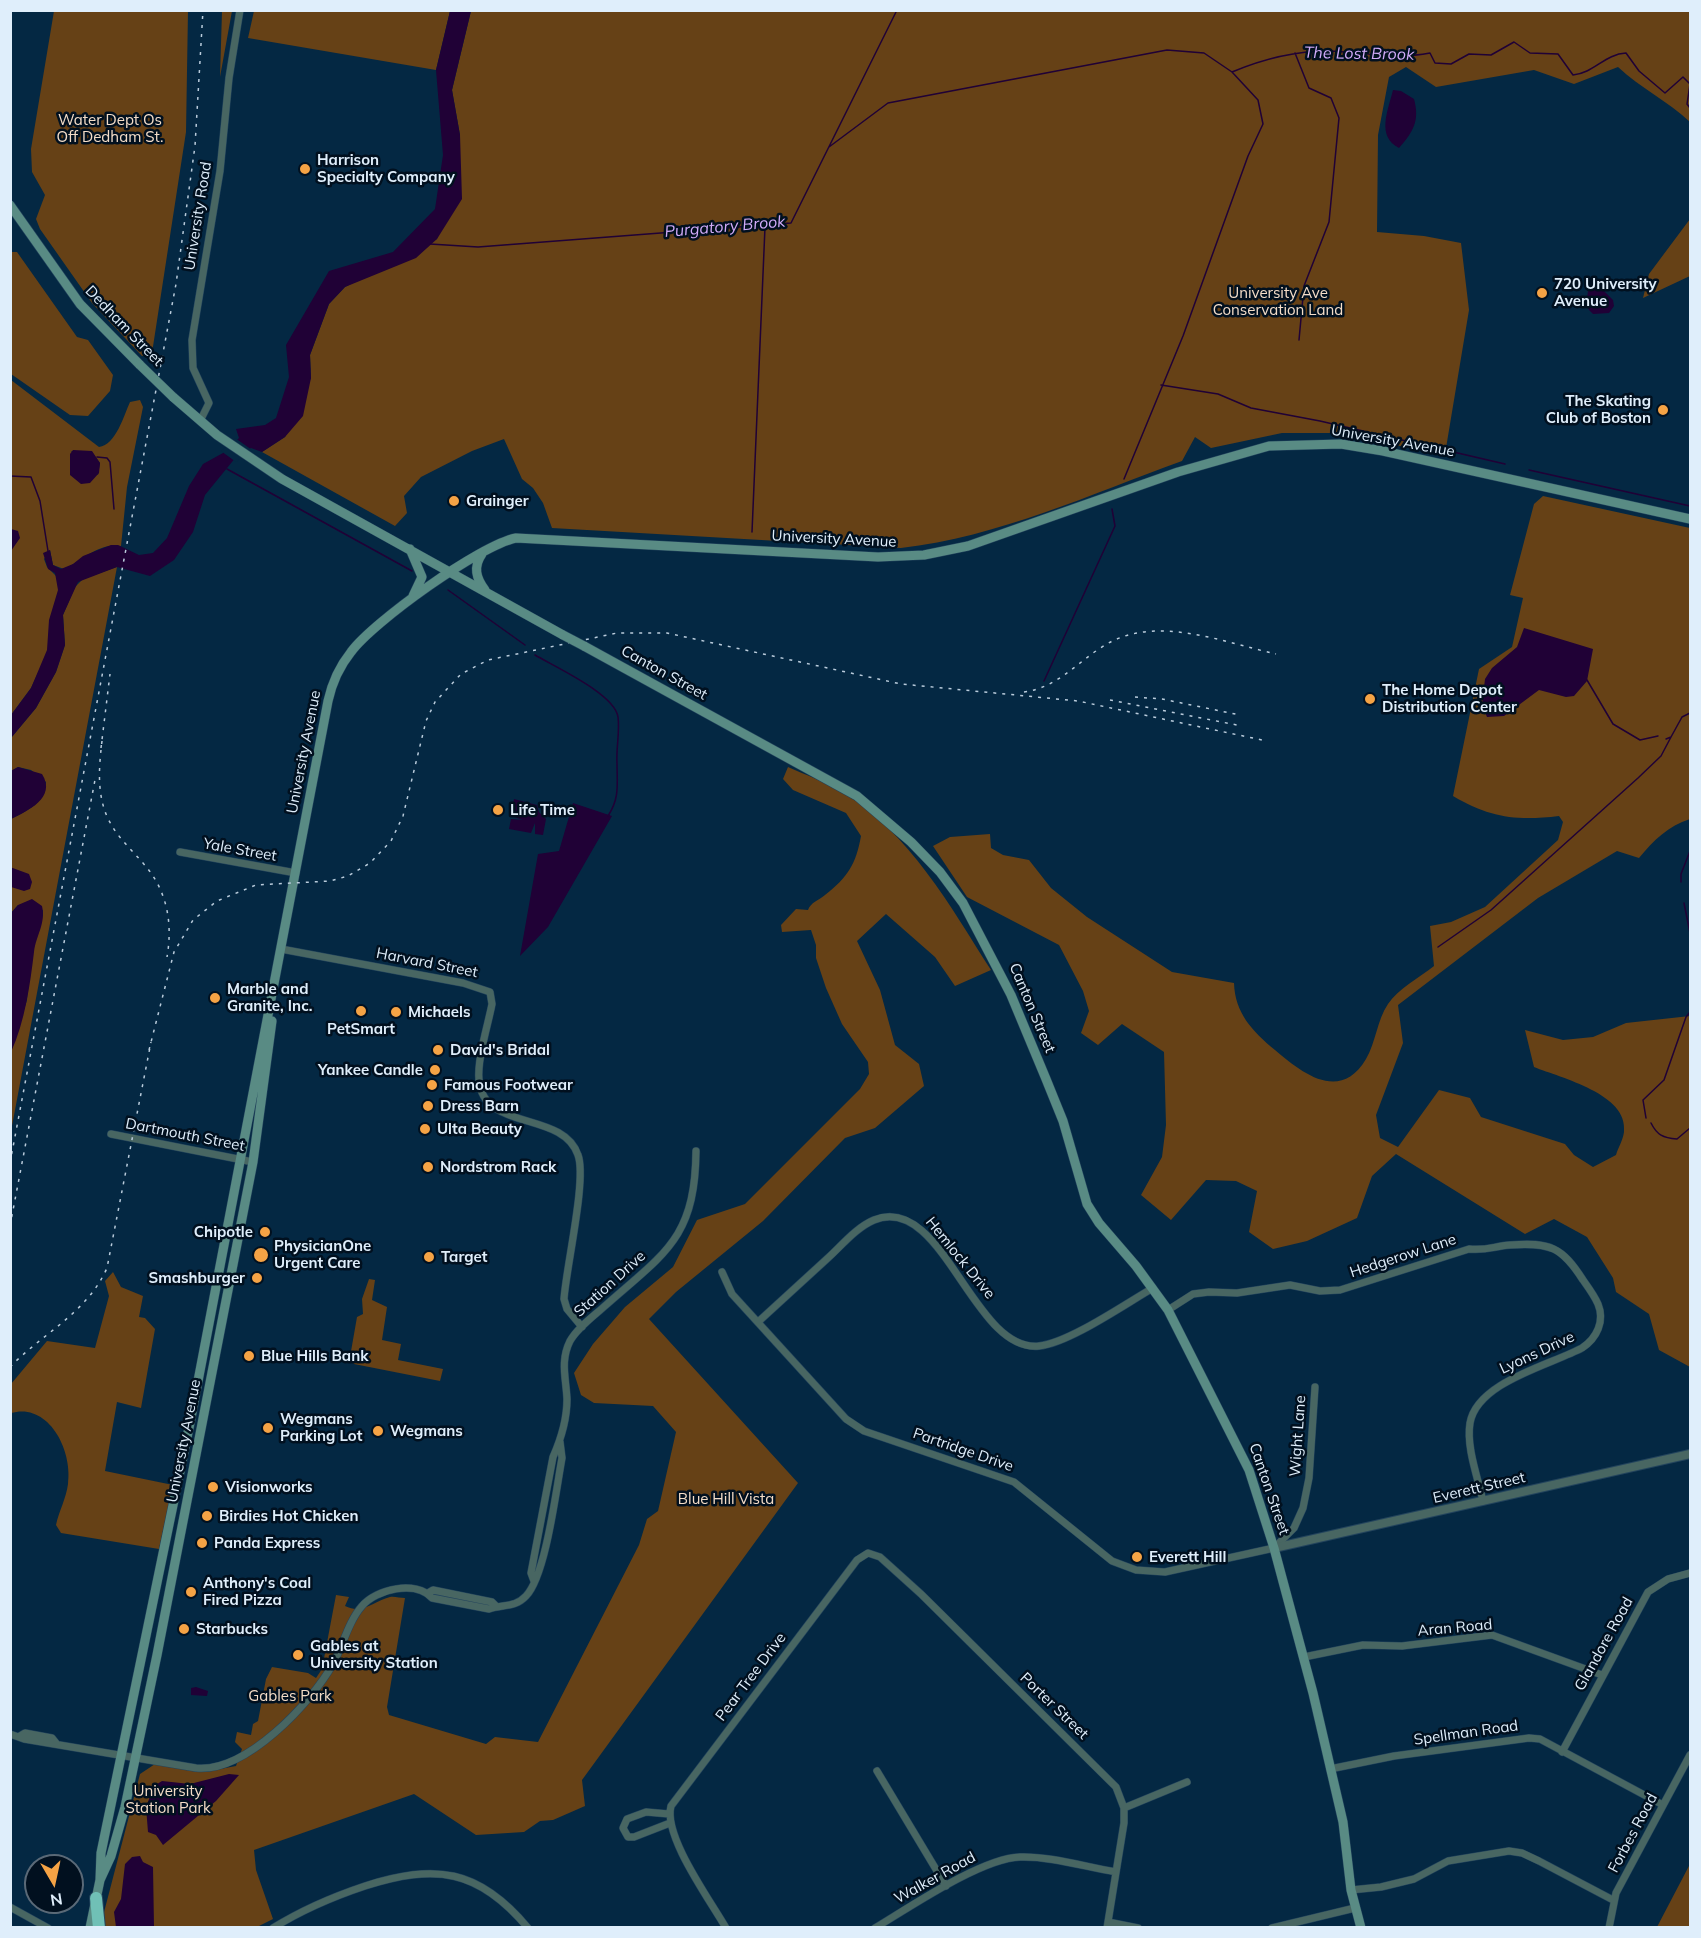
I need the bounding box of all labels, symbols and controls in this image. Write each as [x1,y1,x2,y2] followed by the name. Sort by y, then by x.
[1304,43,1414,65] water label: The Lost Brook
[57,111,163,146] park label: Water Dept Os Off Dedham St.
[317,151,455,186] place label: Harrison Specialty Company
[181,160,215,272] street label: University Road
[298,162,312,176] marker: Harrison Specialty Company
[664,212,786,242] water label: Purgatory Brook
[1554,275,1657,310] place label: 720 University Avenue
[81,282,167,370] street label: Dedham Street
[1213,284,1343,319] park label: University Ave Conservation Land
[1535,286,1549,300] marker: 720 University Avenue
[1546,392,1651,427] place label: The Skating Club of Boston
[1656,403,1670,417] marker: The Skating Club of Boston
[1330,421,1456,461] street label: University Avenue
[466,492,529,510] place label: Grainger
[447,494,461,508] marker: Grainger
[771,527,897,551] street label: University Avenue
[618,642,710,704] street label: Canton Street
[1382,681,1517,716] place label: The Home Depot Distribution Center
[283,689,325,815] street label: University Avenue
[1363,692,1377,706] marker: The Home Depot Distribution Center
[510,801,575,819] place label: Life Time
[491,803,505,817] marker: Life Time
[202,835,278,865] street label: Yale Street
[375,944,479,982] street label: Harvard Street
[1005,960,1059,1056] street label: Canton Street
[227,980,313,1015] place label: Marble and Granite, Inc.
[208,991,222,1005] marker: Marble and Granite, Inc.
[408,1003,471,1021] place label: Michaels
[354,1004,368,1018] marker: PetSmart
[389,1005,403,1019] marker: Michaels
[327,1020,395,1038] place label: PetSmart
[450,1041,550,1059] place label: David's Bridal
[431,1043,445,1057] marker: David's Bridal
[318,1061,423,1079] place label: Yankee Candle
[428,1063,442,1077] marker: Yankee Candle
[444,1076,573,1094] place label: Famous Footwear
[425,1078,439,1092] marker: Famous Footwear
[440,1097,519,1115] place label: Dress Barn
[421,1099,435,1113] marker: Dress Barn
[124,1115,246,1155] street label: Dartmouth Street
[437,1120,522,1138] place label: Ulta Beauty
[418,1122,432,1136] marker: Ulta Beauty
[440,1158,556,1176] place label: Nordstrom Rack
[421,1160,435,1174] marker: Nordstrom Rack
[921,1213,999,1303] street label: Hemlock Drive
[194,1223,253,1241] place label: Chipotle
[258,1225,272,1239] marker: Chipotle
[1348,1230,1458,1282] street label: Hedgerow Lane
[274,1237,371,1272] place label: PhysicianOne Urgent Care
[252,1246,270,1264] marker: PhysicianOne Urgent Care
[571,1247,649,1321] street label: Station Drive
[441,1248,487,1266] place label: Target
[422,1250,436,1264] marker: Target
[149,1269,245,1287] place label: Smashburger
[250,1271,264,1285] marker: Smashburger
[1497,1328,1577,1378] street label: Lyons Drive
[261,1347,368,1365] place label: Blue Hills Bank
[242,1349,256,1363] marker: Blue Hills Bank
[163,1378,205,1504] street label: University Avenue
[1286,1395,1310,1477] street label: Wight Lane
[280,1410,362,1445] place label: Wegmans Parking Lot
[261,1421,275,1435] marker: Wegmans Parking Lot
[390,1422,463,1440] place label: Wegmans
[371,1424,385,1438] marker: Wegmans
[910,1424,1016,1476] street label: Partridge Drive
[1245,1441,1293,1537] street label: Canton Street
[1431,1469,1527,1507] street label: Everett Street
[225,1478,313,1496] place label: Visionworks
[206,1480,220,1494] marker: Visionworks
[678,1490,774,1508] park label: Blue Hill Vista
[219,1507,358,1525] place label: Birdies Hot Chicken
[200,1509,214,1523] marker: Birdies Hot Chicken
[214,1534,320,1552] place label: Panda Express
[195,1536,209,1550] marker: Panda Express
[1149,1548,1226,1566] place label: Everett Hill
[1130,1550,1144,1564] marker: Everett Hill
[203,1574,311,1609] place label: Anthony's Coal Fired Pizza
[184,1585,198,1599] marker: Anthony's Coal Fired Pizza
[1571,1594,1637,1694] street label: Glandore Road
[1417,1616,1493,1640] street label: Aran Road
[196,1620,268,1638] place label: Starbucks
[177,1622,191,1636] marker: Starbucks
[712,1629,790,1725] street label: Pear Tree Drive
[310,1637,438,1672] place label: Gables at University Station
[291,1648,305,1662] marker: Gables at University Station
[1016,1669,1092,1743] street label: Porter Street
[248,1687,332,1705] park label: Gables Park
[1413,1717,1519,1749] street label: Spellman Road
[125,1782,211,1817] park label: University Station Park
[1605,1790,1661,1876] street label: Forbes Road
[891,1848,979,1908] street label: Walker Road
[24,1854,84,1914] north arrow
[49,1889,64,1911] text: N

